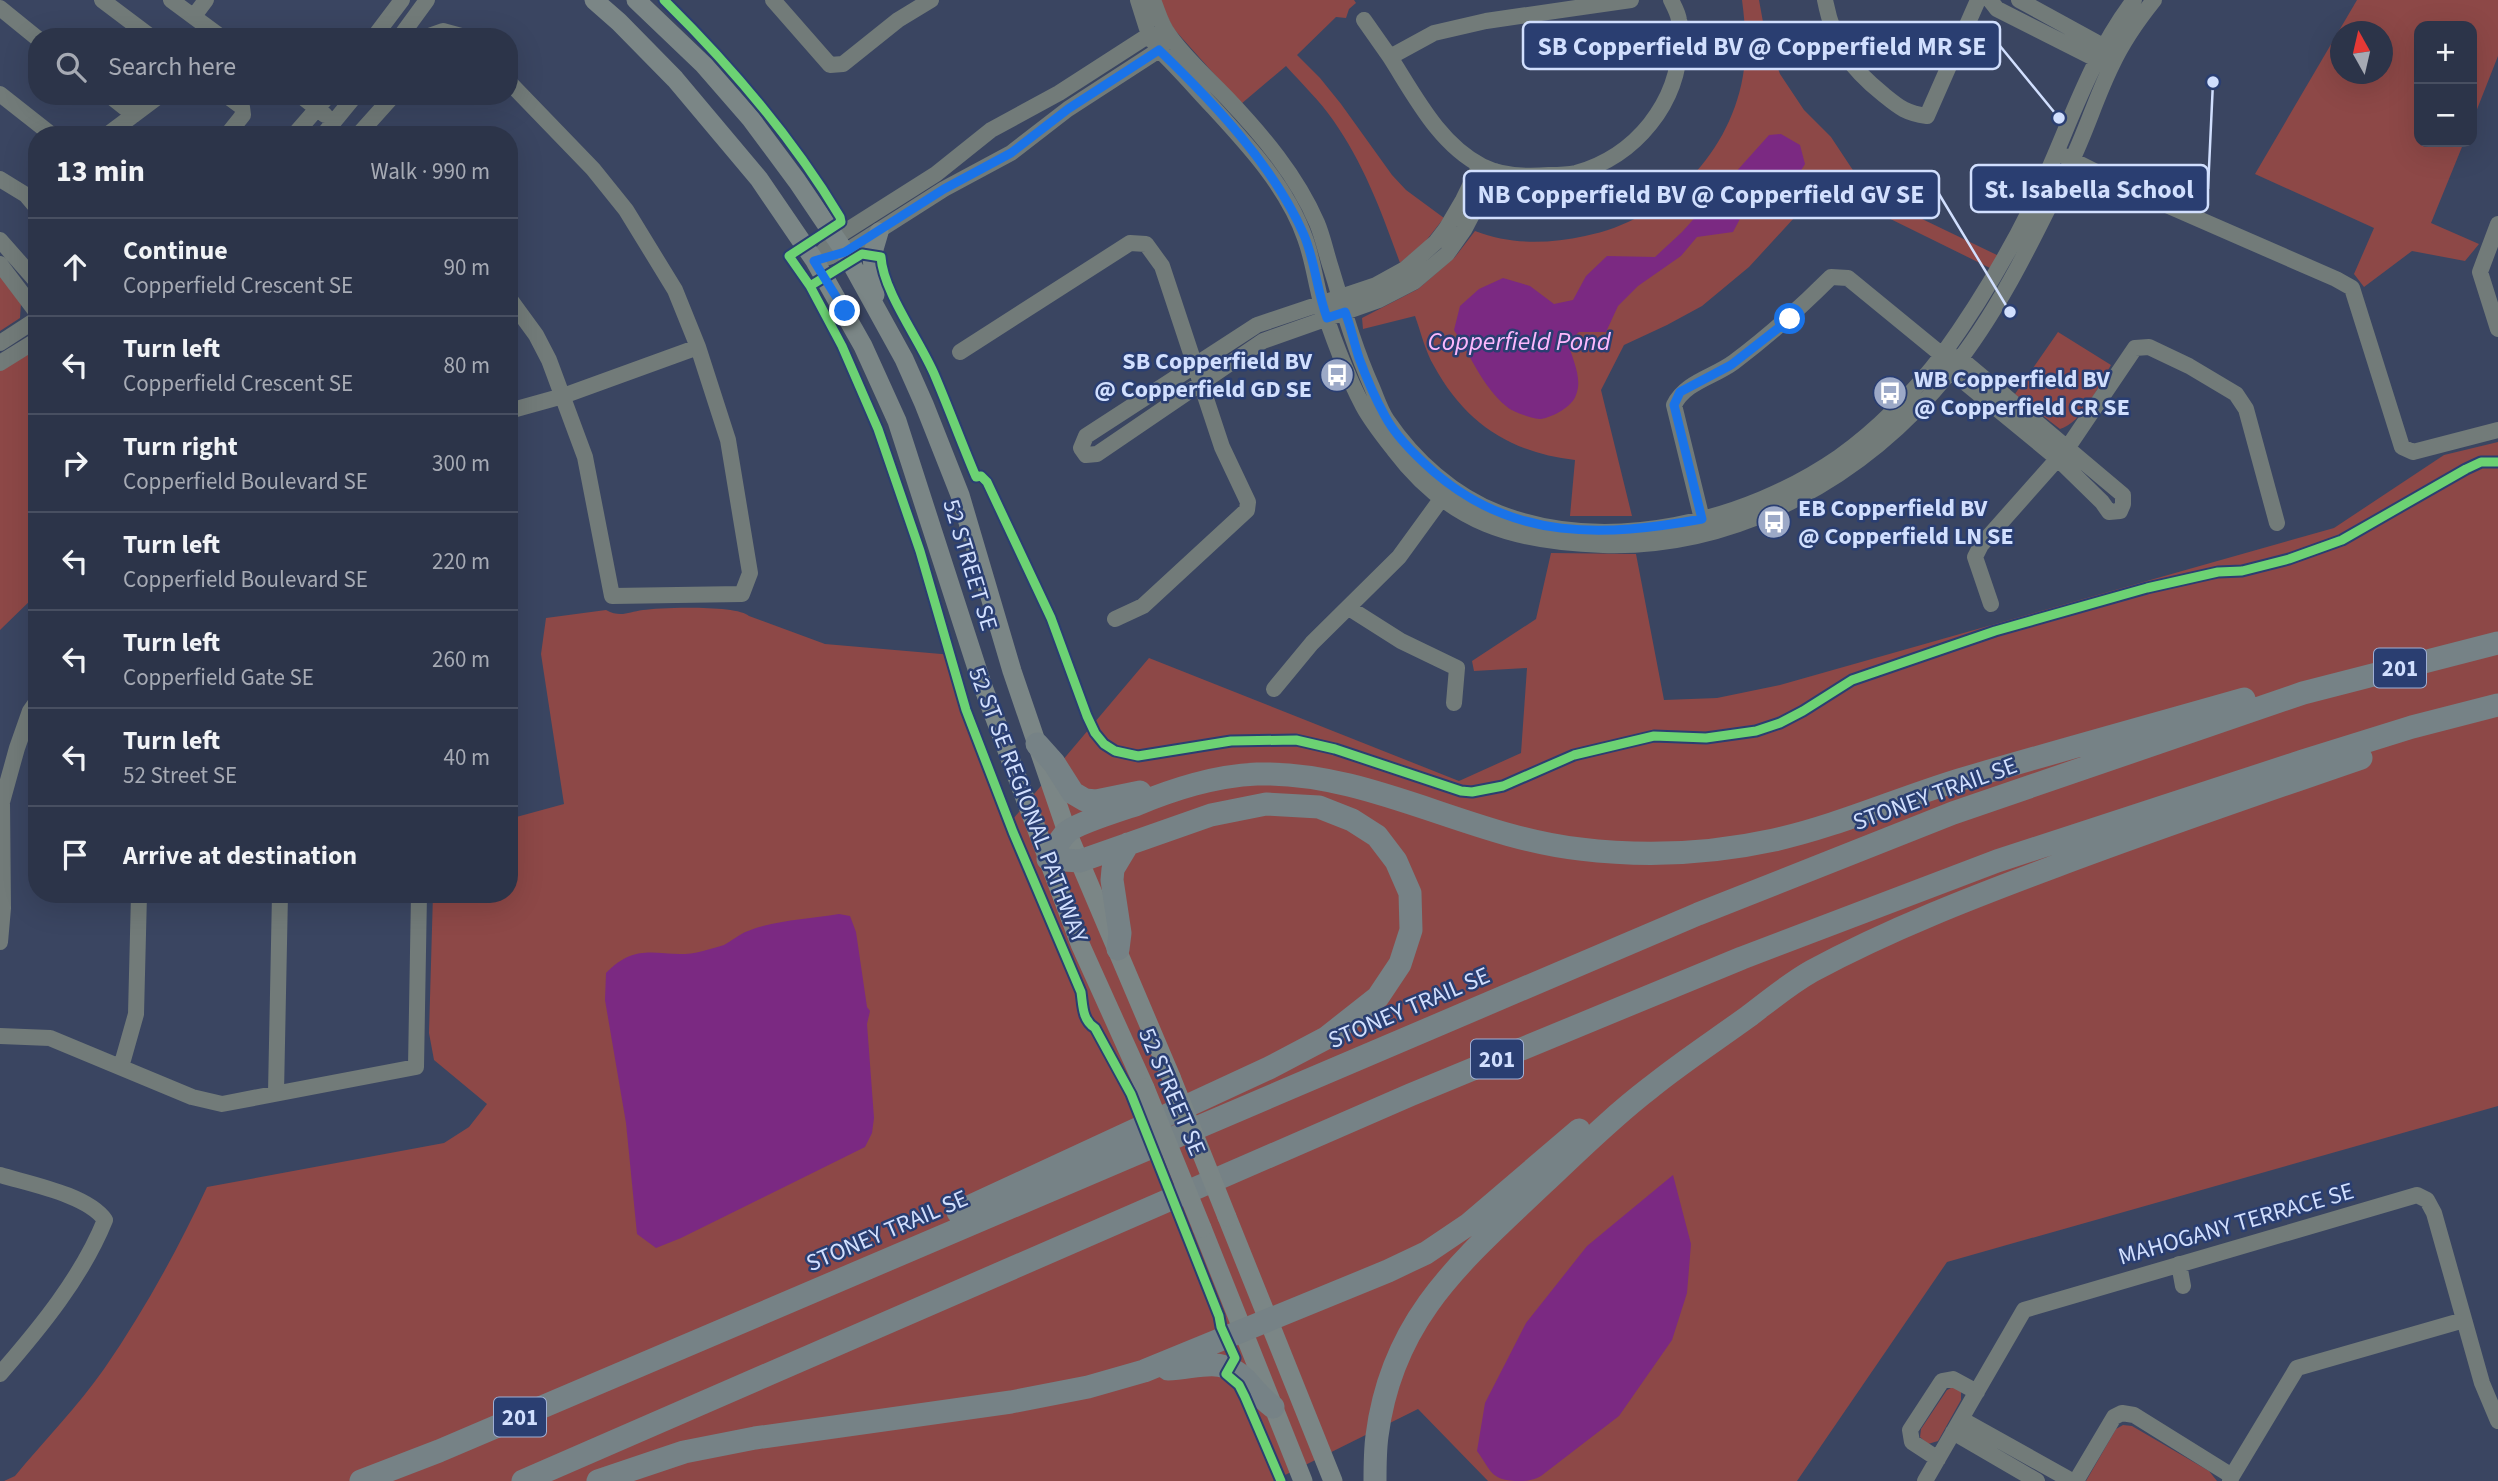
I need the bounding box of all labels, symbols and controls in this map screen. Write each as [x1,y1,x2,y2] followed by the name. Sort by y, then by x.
[2330,21,2393,84] north arrow
[2414,21,2477,147] map controls
[2414,21,2477,84] button: +
[1523,22,2000,69] callout: SB Copperfield BV @ Copperfield MR SE
[28,28,518,105] search box
[1537,28,1987,65] text: SB Copperfield BV @ Copperfield MR SE
[52,48,90,86] icon: search
[108,48,236,85] text: Search here
[2414,84,2477,147] button: −
[56,150,145,193] text: 13 min
[371,155,490,188] text: Walk · 990 m
[1971,165,2208,212] callout: St. Isabella School
[1464,171,1939,218] callout: NB Copperfield BV @ Copperfield GV SE
[1984,171,2194,208] text: St. Isabella School
[1478,176,1924,213] text: NB Copperfield BV @ Copperfield GV SE
[123,232,228,269] text: Continue
[56,248,94,286] icon: ahead
[443,251,490,284] text: 90 m
[123,269,353,302] text: Copperfield Crescent SE
[829,295,860,326] route end
[1774,303,1805,334] route start
[1427,323,1612,360] water label: Copperfield Pond
[123,330,220,367] text: Turn left
[1094,344,1313,407] place label: SB Copperfield BV @ Copperfield GD SE
[56,346,94,384] icon: left
[443,349,490,382] text: 80 m
[1318,356,1356,394] bus stop icon: SB Copperfield BV @ Copperfield GD SE
[1914,362,2130,425] place label: WB Copperfield BV @ Copperfield CR SE
[123,367,353,400] text: Copperfield Crescent SE
[1871,374,1909,412] bus stop icon: WB Copperfield BV @ Copperfield CR SE
[123,428,238,465] text: Turn right
[56,444,94,482] icon: right
[432,447,490,480] text: 300 m
[123,465,368,498] text: Copperfield Boulevard SE
[1798,491,2014,554] place label: EB Copperfield BV @ Copperfield LN SE
[933,495,1007,635] street label: 52 STREET SE
[1755,503,1793,541] bus stop icon: EB Copperfield BV @ Copperfield LN SE
[123,526,220,563] text: Turn left
[56,542,94,580] icon: left
[432,545,490,578] text: 220 m
[123,563,368,596] text: Copperfield Boulevard SE
[123,624,220,661] text: Turn left
[56,640,94,678] icon: left
[432,643,490,676] text: 260 m
[2374,648,2426,688] road number: 201
[123,661,314,694] text: Copperfield Gate SE
[959,662,1097,949] street label: 52 ST SE REGIONAL PATHWAY
[123,722,220,759] text: Turn left
[56,738,94,776] icon: left
[443,741,490,774] text: 40 m
[1848,748,2022,840] street label: STONEY TRAIL SE
[123,759,237,792] text: 52 Street SE
[56,836,94,874] icon: arrive
[123,837,357,874] text: Arrive at destination
[1323,958,1495,1058] street label: STONEY TRAIL SE
[1129,1023,1215,1161] street label: 52 STREET SE
[1471,1040,1523,1078] road number: 201
[2114,1174,2358,1274] street label: MAHOGANY TERRACE SE
[801,1181,973,1281] street label: STONEY TRAIL SE
[494,1398,546,1436] road number: 201

